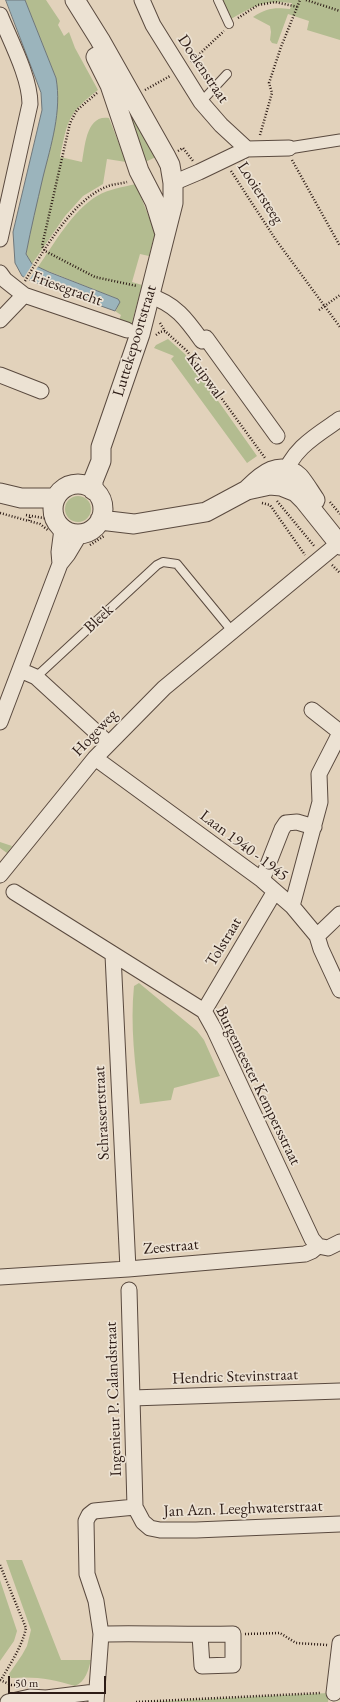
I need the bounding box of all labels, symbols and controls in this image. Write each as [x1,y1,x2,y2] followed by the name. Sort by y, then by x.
[173,31,233,107] street label: Doelenstraat
[233,158,287,228] street label: Looiersteeg
[29,267,105,311] street label: Friesegracht
[109,283,161,399] street label: Luttekepoortstraat
[182,349,228,403] street label: Kuipwal
[80,601,118,637] street label: Bleek
[68,705,122,761] street label: Hogeweg
[196,806,292,886] street label: Laan 1940 - 1945
[202,914,246,970] street label: Tolstraat
[211,1004,305,1168] street label: Burgemeester Kempersstraat
[90,1065,114,1161] street label: Schrassertstraat
[143,1235,199,1259] street label: Zeestraat
[102,1321,126,1477] street label: Ingenieur P. Calandstraat
[172,1365,298,1389] street label: Hendric Stevinstraat
[163,1497,323,1521] street label: Jan Azn. Leeghwaterstraat
[10,1668,108,1694] scale bar
[15,1675,38,1691] text: 50 m

